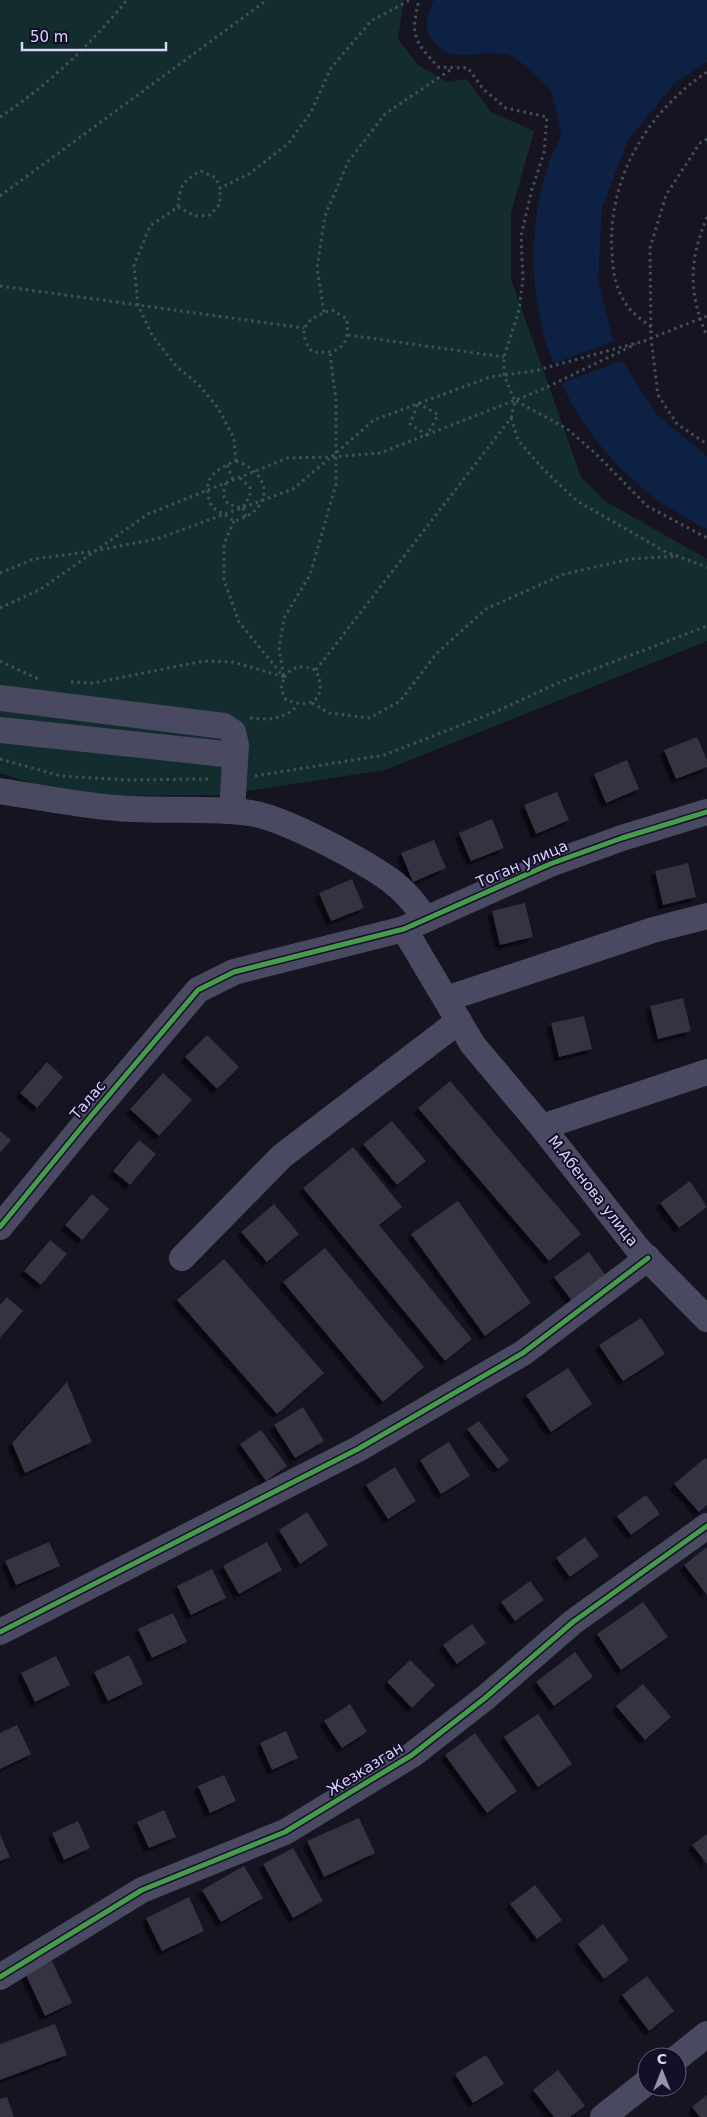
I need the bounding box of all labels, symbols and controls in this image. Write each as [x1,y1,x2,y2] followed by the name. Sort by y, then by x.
[22,20,166,52] scale bar
[30,28,68,46] text: 50 m
[473,837,570,892] street label: Тоган улица
[66,1077,109,1124] street label: Талас
[544,1132,642,1250] street label: М.Абенова улица
[324,1738,406,1800] street label: Жезказган
[637,2047,687,2097] north arrow
[657,2051,667,2067] text: С

